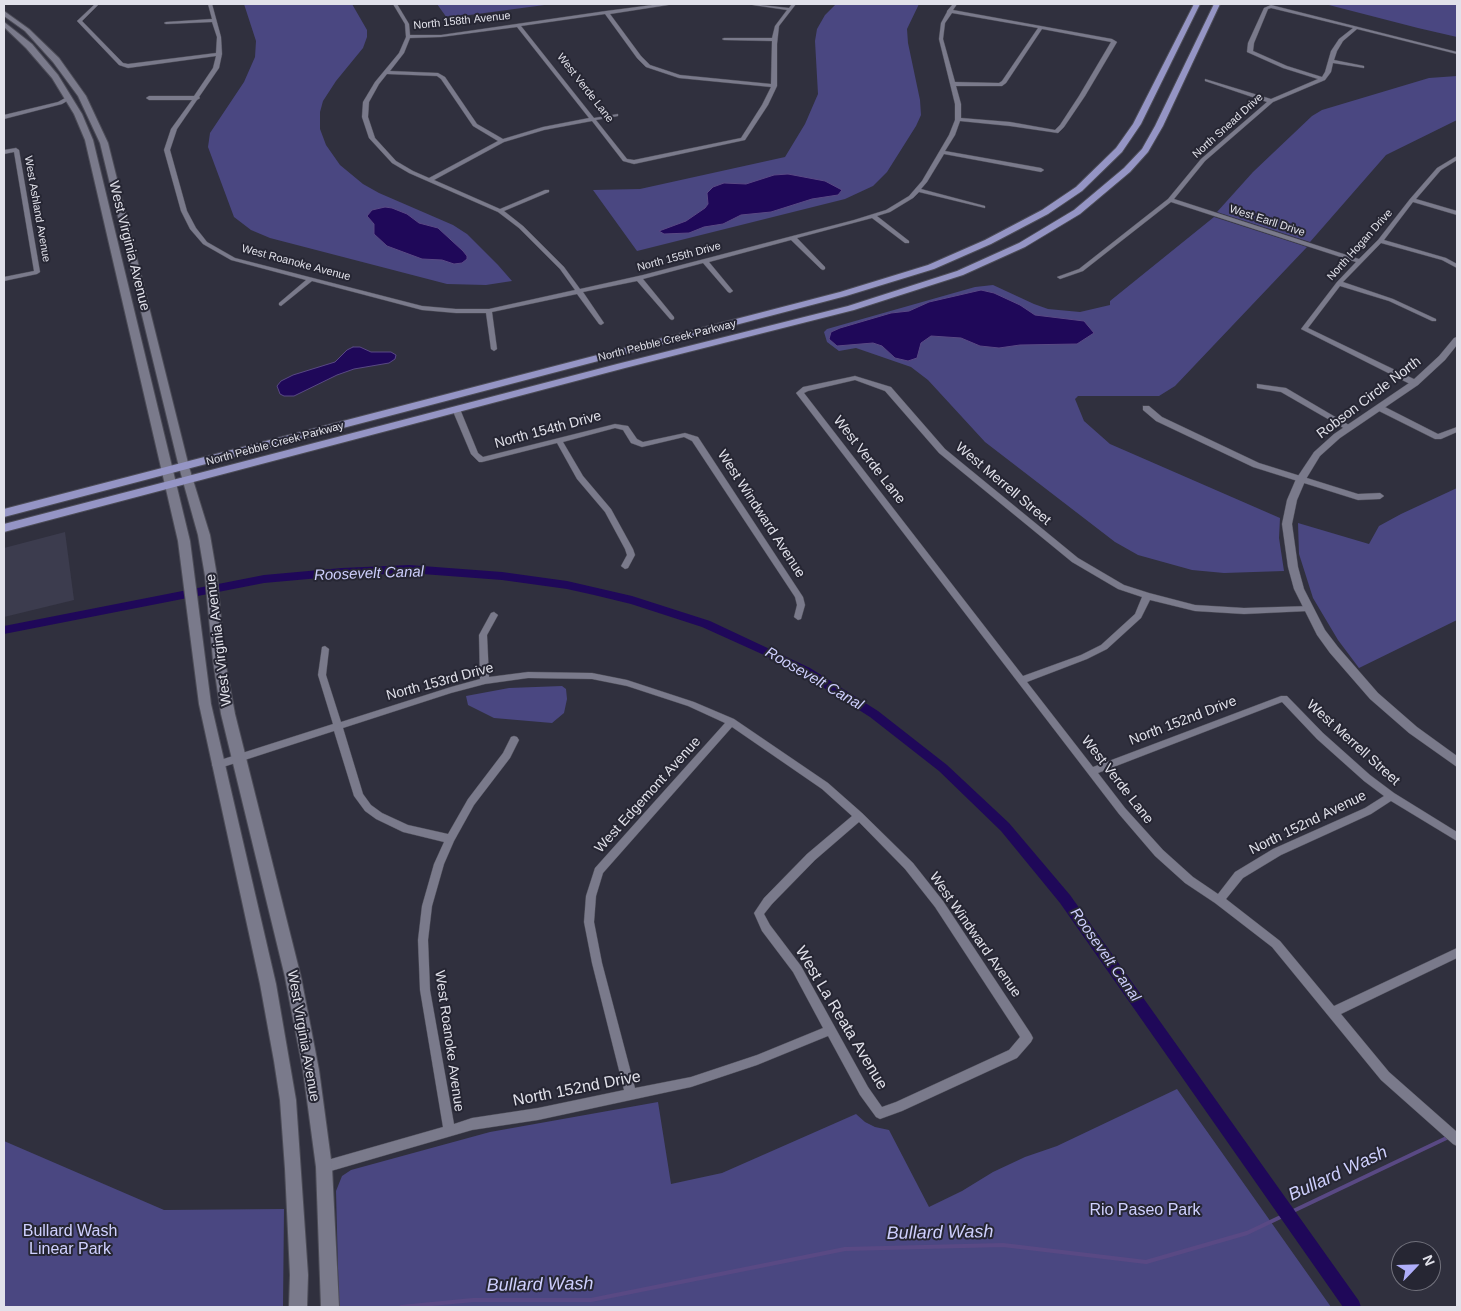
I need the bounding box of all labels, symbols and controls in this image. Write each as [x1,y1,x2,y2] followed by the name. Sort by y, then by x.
[413,9,511,33] street label: North 158th Avenue
[554,51,616,125] street label: West Verde Lane
[1190,91,1266,161] street label: North Snead Drive
[21,155,53,263] street label: West Ashland Avenue
[105,179,153,313] street label: West Virginia Avenue
[1228,203,1306,239] street label: West Earll Drive
[1325,207,1395,283] street label: North Hogan Drive
[636,239,722,275] street label: North 155th Drive
[240,242,352,284] street label: West Roanoke Avenue
[597,317,737,365] street label: North Pebble Creek Parkway
[1314,353,1424,443] street label: Robson Circle North
[493,408,603,452] street label: North 154th Drive
[829,413,909,507] street label: West Verde Lane
[205,419,345,469] street label: North Pebble Creek Parkway
[952,439,1054,529] street label: West Merrell Street
[713,447,809,581] street label: West Windward Avenue
[314,563,424,585] water label: Roosevelt Canal
[203,573,235,707] street label: West Virginia Avenue
[762,644,866,714] water label: Roosevelt Canal
[384,660,496,704] street label: North 153rd Drive
[1127,693,1239,749] street label: North 152nd Drive
[1303,697,1403,789] street label: West Merrell Street
[591,733,705,857] street label: West Edgemont Avenue
[1077,733,1157,827] street label: West Verde Lane
[1247,787,1369,859] street label: North 152nd Avenue
[925,869,1025,1001] street label: West Windward Avenue
[1066,905,1144,1005] water label: Roosevelt Canal
[791,943,891,1093] street label: West La Reata Avenue
[283,969,323,1103] street label: West Virginia Avenue
[431,969,467,1113] street label: West Roanoke Avenue
[511,1067,643,1111] street label: North 152nd Drive
[1285,1142,1391,1206] water label: Bullard Wash
[1089,1201,1201,1221] park label: Rio Paseo Park
[886,1221,994,1245] water label: Bullard Wash
[23,1222,117,1260] park label: Bullard Wash Linear Park
[1391,1241,1441,1291] north arrow
[1419,1252,1438,1268] text: N
[486,1273,594,1297] water label: Bullard Wash

